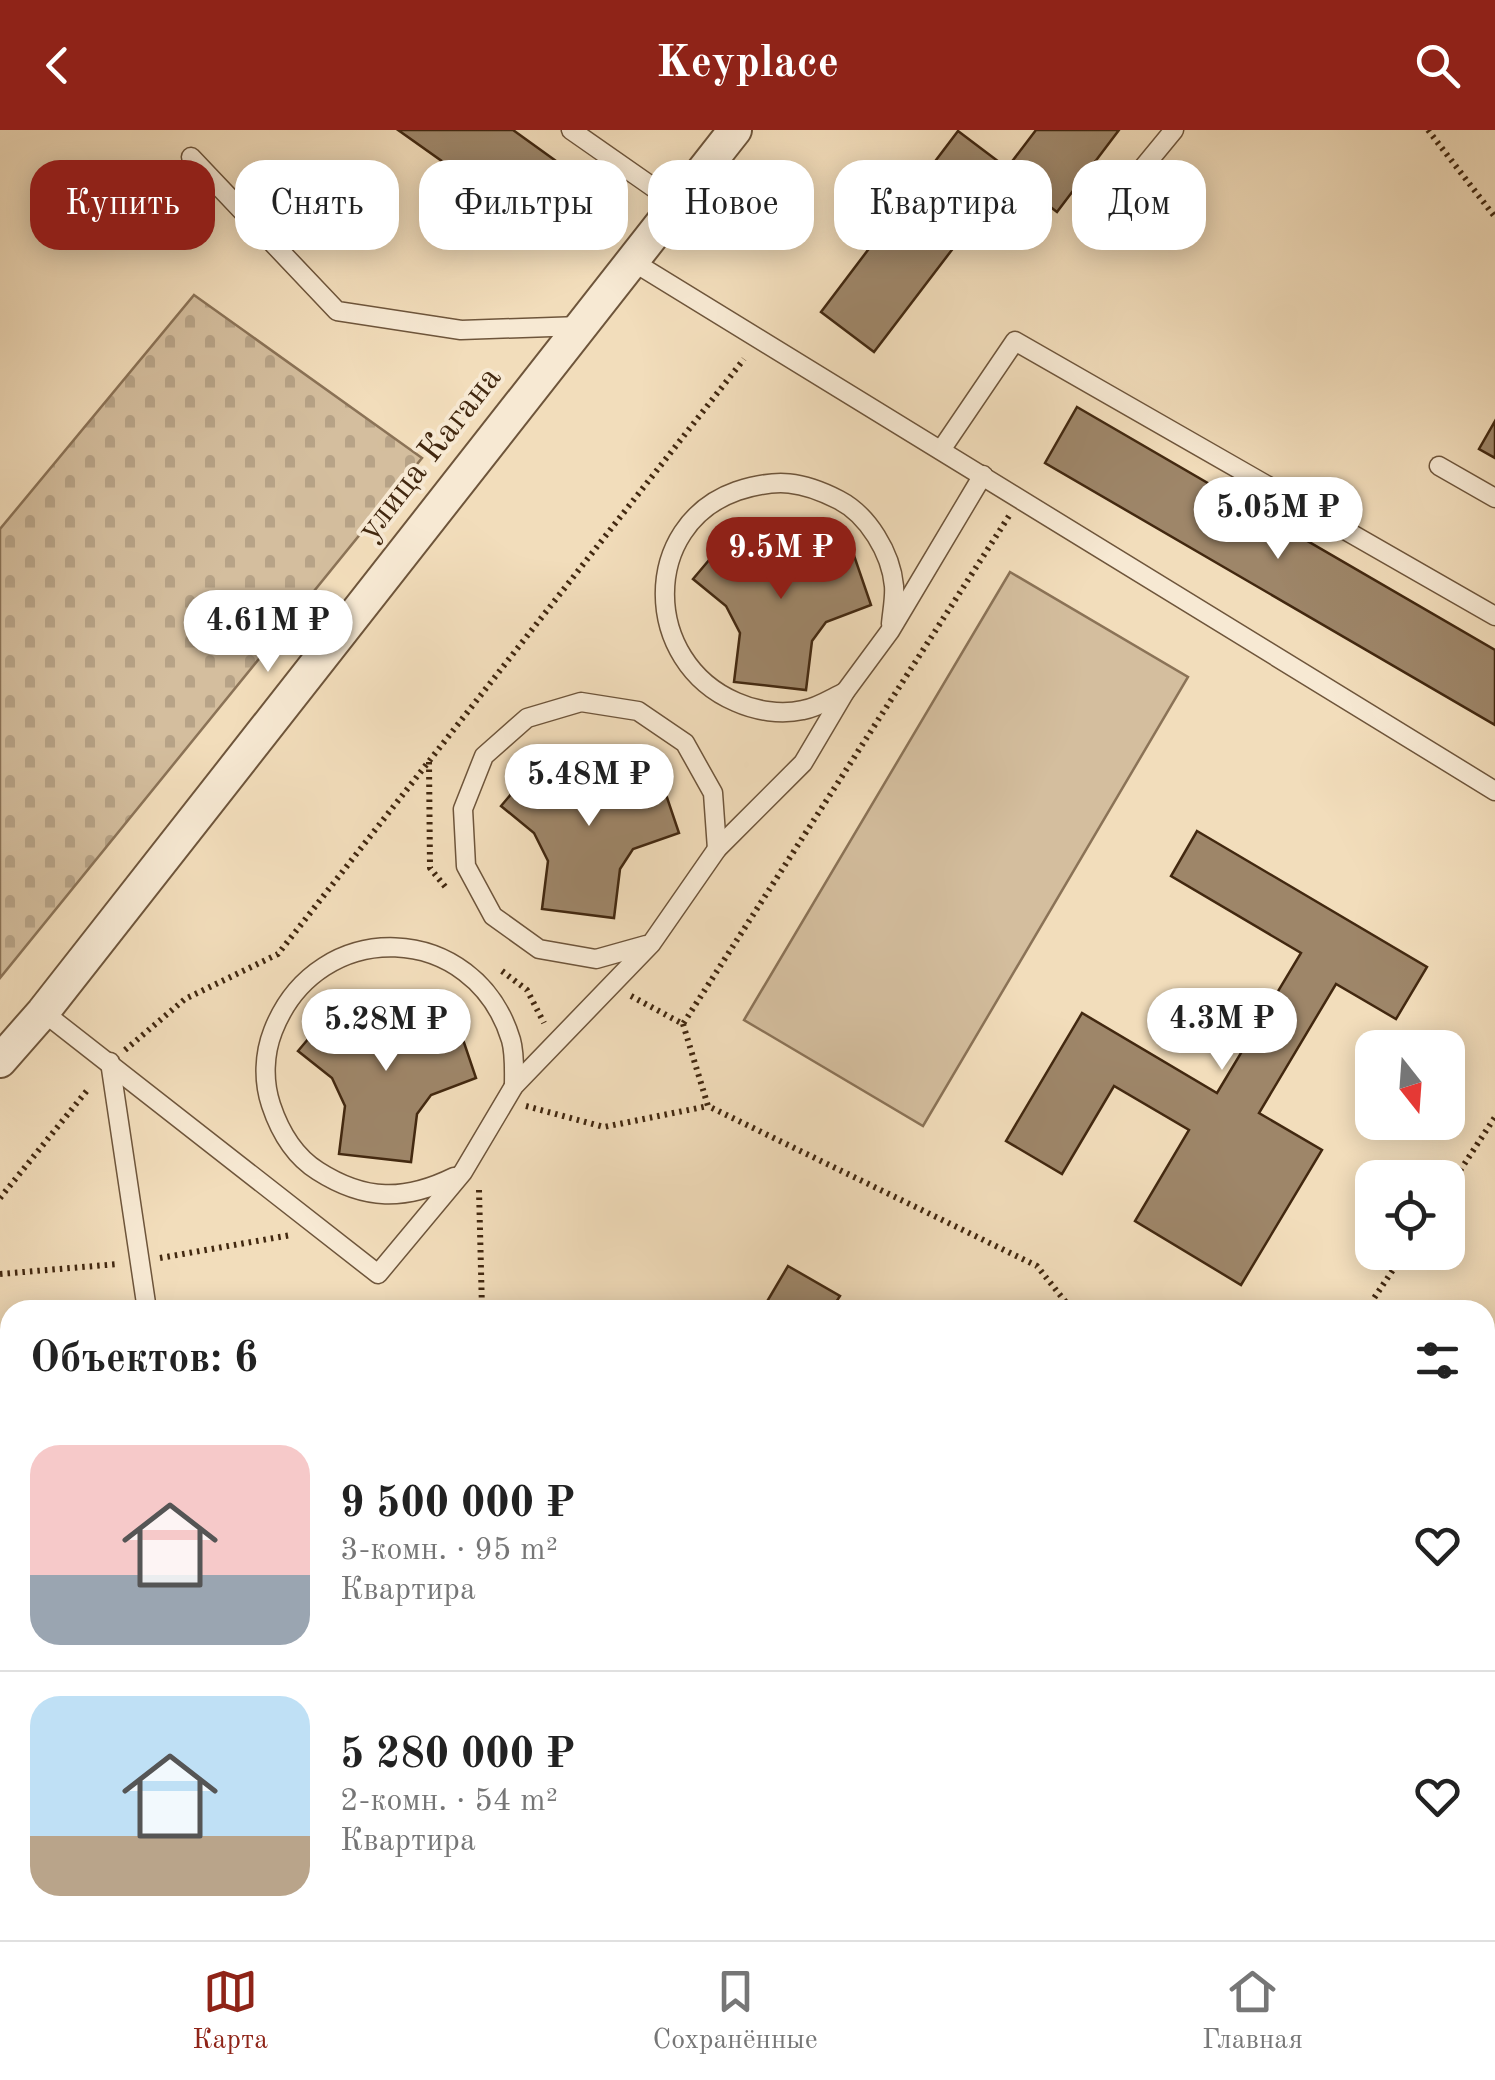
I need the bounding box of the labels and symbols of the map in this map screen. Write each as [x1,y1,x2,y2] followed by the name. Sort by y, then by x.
[352,360,508,548] street label: улица Кагана
[1186,477,1370,562] pin: 5.05M ₽
[700,517,862,602] pin: 9.5M ₽
[176,590,360,675] pin: 4.61M ₽
[497,744,681,829] pin: 5.48M ₽
[1141,988,1303,1073] pin: 4.3M ₽
[294,989,478,1074] pin: 5.28M ₽
[1355,1030,1465,1140] north arrow

